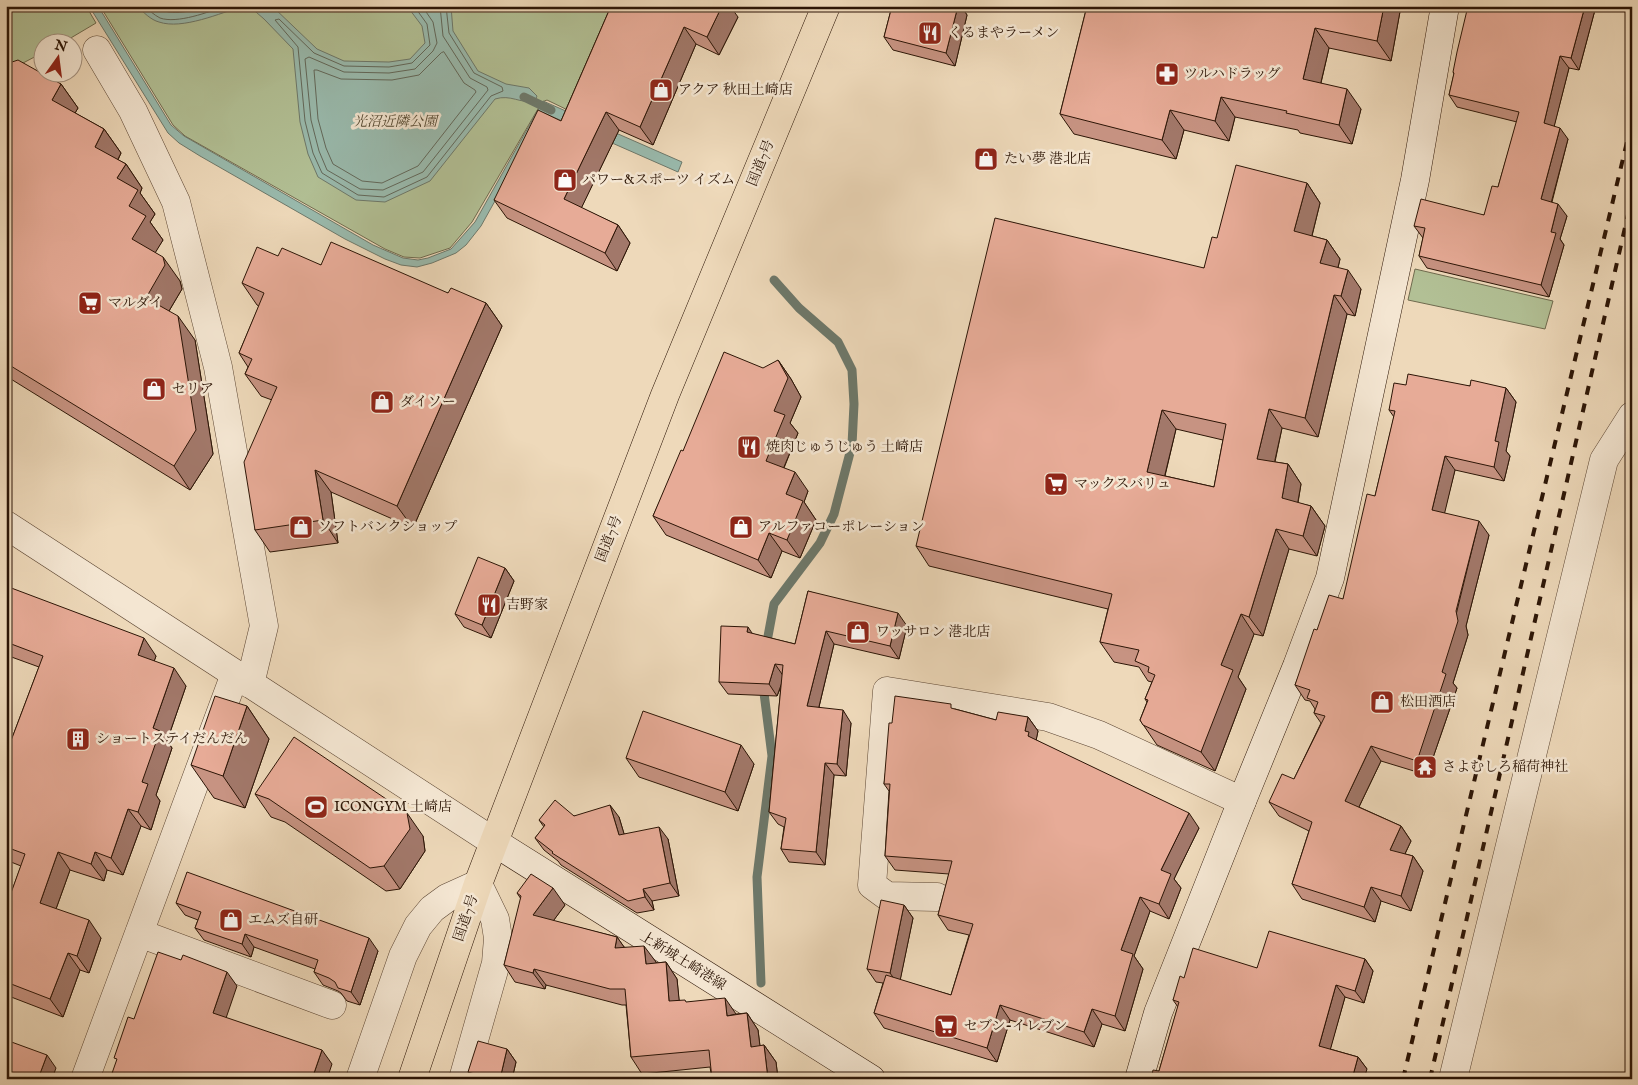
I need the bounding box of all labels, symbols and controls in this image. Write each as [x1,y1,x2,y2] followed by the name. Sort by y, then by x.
[917,20,943,46] restaurant icon: くるまやラーメン
[948,24,1059,42] place label: くるまやラーメン
[32,32,82,82] north arrow
[52,36,69,57] text: N
[1154,61,1180,87] pharmacy icon: ツルハドラッグ
[1184,65,1280,83] place label: ツルハドラッグ
[648,77,674,103] shop icon: アクア 秋田土崎店
[678,81,793,99] place label: アクア 秋田土崎店
[353,113,439,131] park label: 光沼近隣公園
[744,137,778,189] street label: 国道7号
[973,146,999,172] shop icon: たい夢 港北店
[1004,150,1091,168] place label: たい夢 港北店
[552,167,578,193] shop icon: パワー&スポーツ イズム
[582,171,735,189] place label: パワー&スポーツ イズム
[77,290,103,316] supermarket icon: マルダイ
[108,294,163,312] place label: マルダイ
[141,376,167,402] shop icon: セリア
[172,380,214,398] place label: セリア
[369,389,395,415] shop icon: ダイソー
[400,393,456,411] place label: ダイソー
[736,434,762,460] restaurant icon: 焼肉じゅうじゅう 土崎店
[766,438,923,456] place label: 焼肉じゅうじゅう 土崎店
[1043,471,1069,497] supermarket icon: マックスバリュ
[1074,475,1171,493] place label: マックスバリュ
[592,513,626,565] street label: 国道7号
[288,514,314,540] shop icon: ソフトバンクショップ
[728,514,754,540] shop icon: アルファコーポレーション
[318,518,457,536] place label: ソフトバンクショップ
[758,518,925,536] place label: アルファコーポレーション
[476,592,502,618] restaurant icon: 吉野家
[506,596,548,614] place label: 吉野家
[845,619,871,645] shop icon: ワッサロン 港北店
[876,623,990,641] place label: ワッサロン 港北店
[1369,689,1395,715] shop icon: 松田酒店
[1400,693,1456,711] place label: 松田酒店
[65,726,91,752] building icon: ショートステイだんだん
[96,730,248,748] place label: ショートステイだんだん
[1412,754,1438,780] temple icon: さよむしろ稲荷神社
[1442,758,1568,776] place label: さよむしろ稲荷神社
[303,794,329,820] sports icon: ICONGYM 土崎店
[334,798,452,816] place label: ICONGYM 土崎店
[450,892,482,944] street label: 国道7号
[218,907,244,933] shop icon: エムズ自研
[248,911,318,929] place label: エムズ自研
[637,927,729,995] street label: 上新城土崎港線
[933,1013,959,1039] supermarket icon: セブン-イレブン
[964,1017,1067,1035] place label: セブン-イレブン

